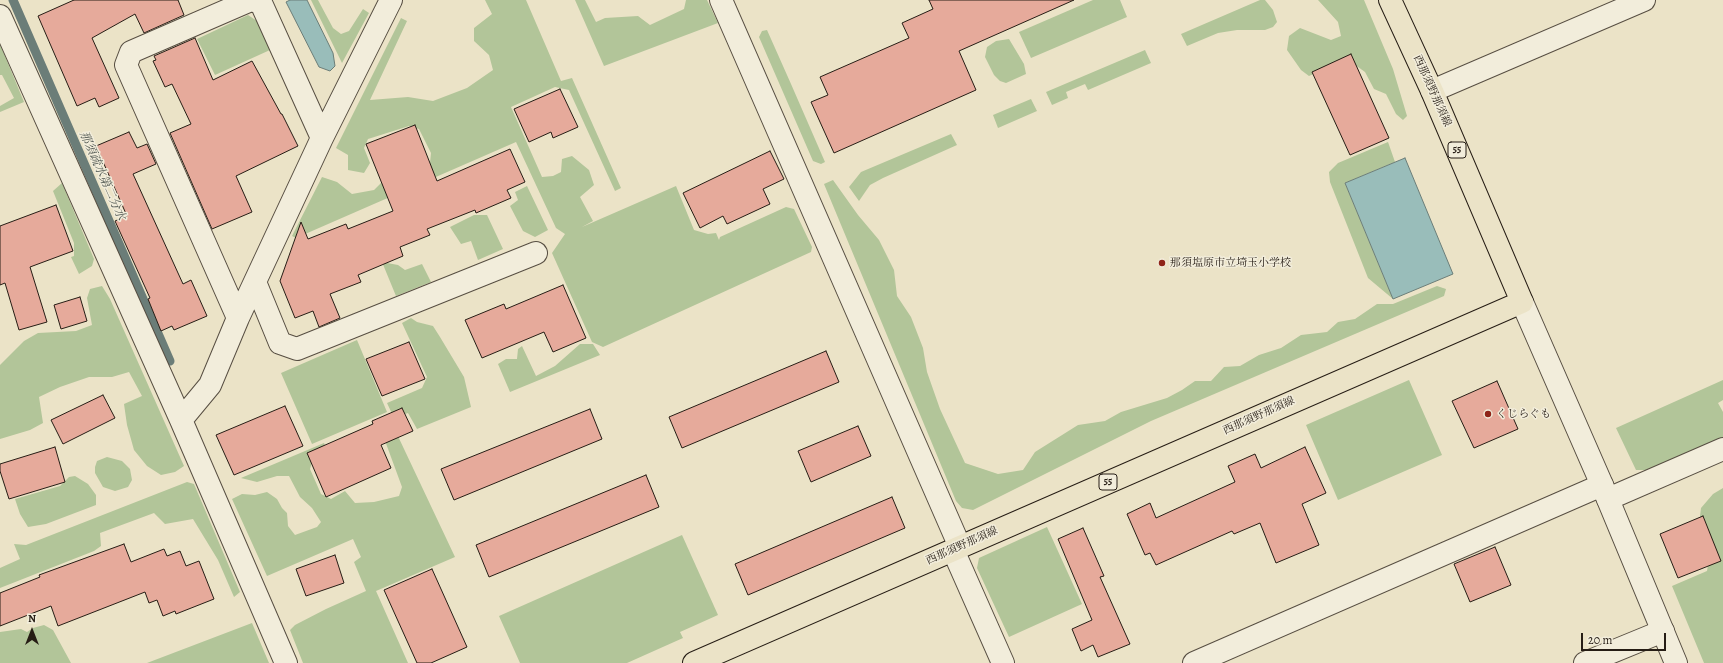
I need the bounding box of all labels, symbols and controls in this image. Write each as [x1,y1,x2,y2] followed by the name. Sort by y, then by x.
[1410,53,1454,129] street label: 西那須野那須線
[76,129,128,223] water label: 那須疏水第二分水
[1448,142,1466,158] road number: 55
[1170,256,1291,270] place label: 那須塩原市立埼玉小学校
[1157,258,1167,268] marker: 那須塩原市立埼玉小学校
[1221,394,1297,438] street label: 西那須野那須線
[1496,407,1551,421] place label: くじらぐも
[1483,409,1493,419] marker: くじらぐも
[1099,474,1117,490] road number: 55
[924,524,1000,568] street label: 西那須野那須線
[12,611,52,651] north arrow
[28,611,36,626] text: N
[1583,625,1668,651] scale bar
[1588,632,1612,648] text: 20 m

